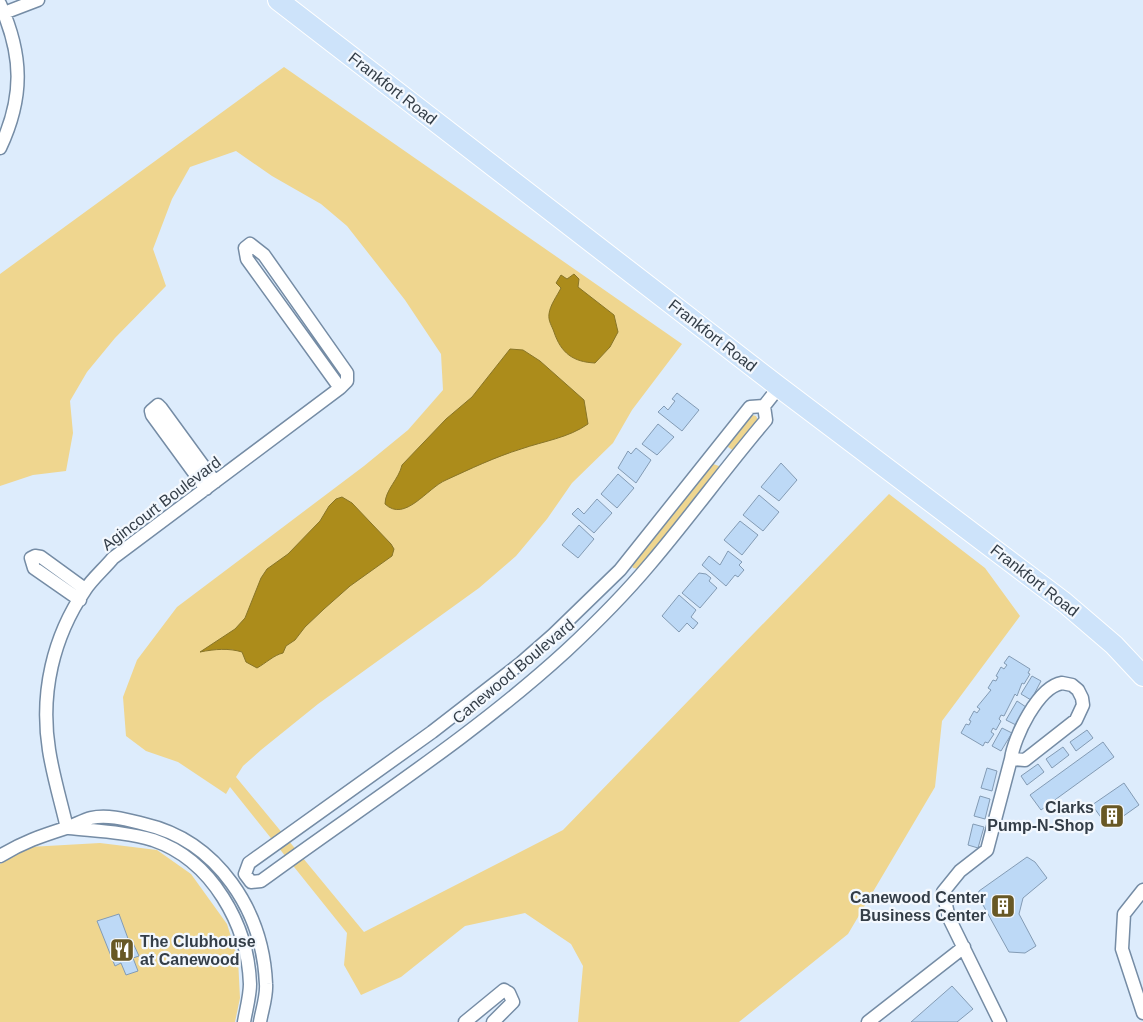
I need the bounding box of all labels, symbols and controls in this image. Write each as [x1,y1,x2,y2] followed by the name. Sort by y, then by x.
[345,49,440,128] street label: Frankfort Road
[665,296,760,375] street label: Frankfort Road
[99,453,224,554] street label: Agincourt Boulevard
[987,541,1082,620] street label: Frankfort Road
[449,616,577,727] street label: Canewood Boulevard
[987,799,1094,834] place label: Clarks Pump-N-Shop
[1099,803,1125,829] building icon: Clarks Pump-N-Shop
[850,889,986,924] place label: Canewood Center Business Center
[990,893,1016,919] building icon: Canewood Center Business Center
[140,933,256,968] place label: The Clubhouse at Canewood
[109,937,135,963] restaurant icon: The Clubhouse at Canewood

